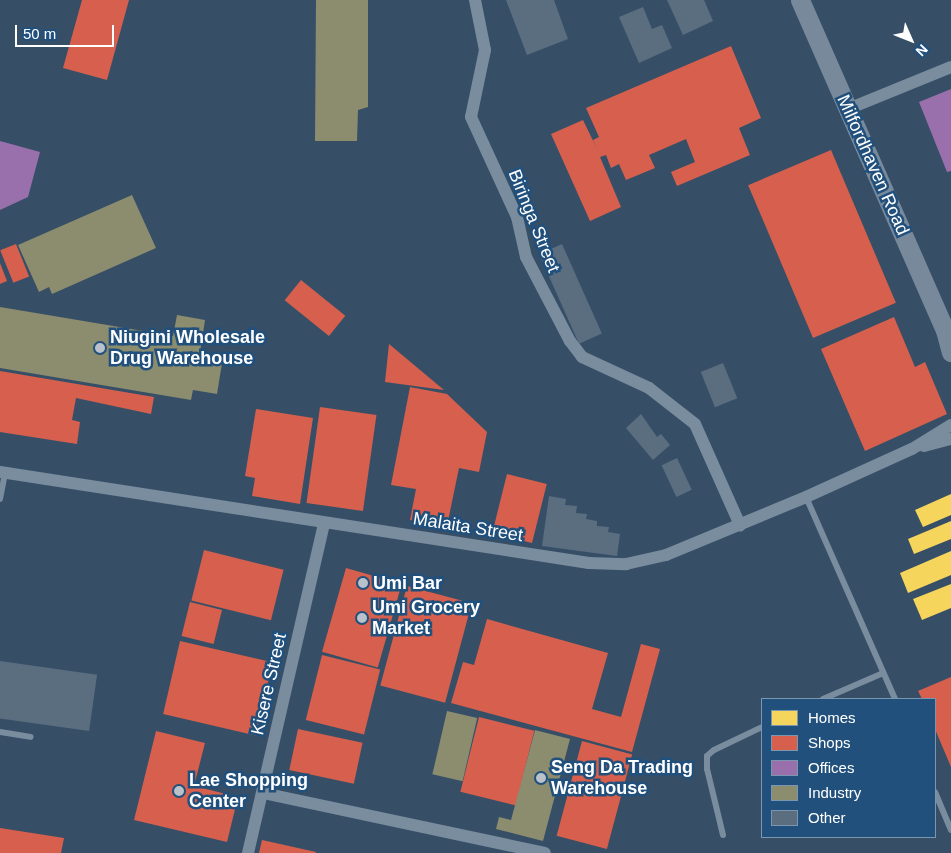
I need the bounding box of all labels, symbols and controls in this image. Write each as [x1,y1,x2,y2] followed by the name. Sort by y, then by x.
[18,15,116,47] scale bar
[886,15,936,65] north arrow
[23,25,56,42] text: 50 m
[913,41,931,60] text: N
[832,92,914,238] street label: Milfordhaven Road
[504,166,564,276] street label: Biringa Street
[110,327,265,369] place label: Niugini Wholesale Drug Warehouse
[94,342,106,354] marker: Niugini Wholesale Drug Warehouse
[411,508,525,546] street label: Malaita Street
[373,572,442,594] place label: Umi Bar
[357,577,369,589] marker: Umi Bar
[372,597,480,640] place label: Umi Grocery Market
[356,612,368,624] marker: Umi Grocery Market
[247,631,291,737] street label: Kisere Street
[761,698,936,838] legend
[808,709,856,726] text: Homes
[808,734,851,751] text: Shops
[551,757,693,800] place label: Seng Da Trading Warehouse
[808,759,854,776] text: Offices
[189,770,308,812] place label: Lae Shopping Center
[535,772,547,784] marker: Seng Da Trading Warehouse
[808,784,861,801] text: Industry
[173,785,185,797] marker: Lae Shopping Center
[808,809,846,826] text: Other

